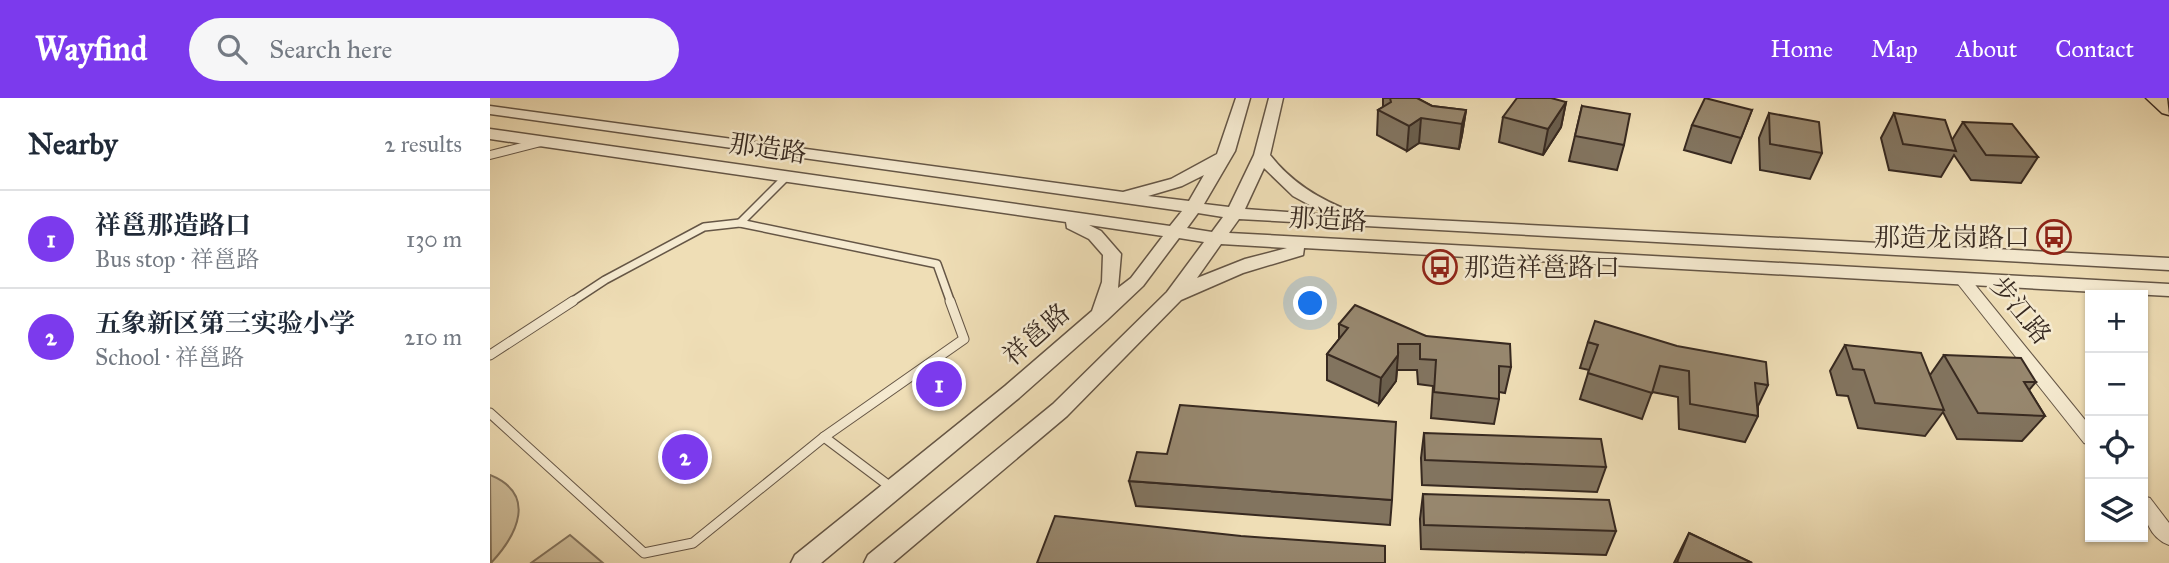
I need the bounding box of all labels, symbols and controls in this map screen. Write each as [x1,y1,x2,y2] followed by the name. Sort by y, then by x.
[189,18,679,81] search box
[35,29,147,69] text: Wayfind
[213,30,251,68] icon: search
[269,33,392,65] text: Search here
[1770,34,1833,64] text: Home
[1871,34,1918,64] text: Map
[1956,34,2017,64] text: About
[2055,34,2134,64] text: Contact
[28,126,118,162] text: Nearby
[727,127,809,169] street label: 那造路
[384,130,462,158] text: 2 results
[1288,201,1368,237] street label: 那造路
[95,209,251,241] text: 祥邕那造路口
[2035,218,2073,256] bus stop icon: 那造龙岗路口
[1874,221,2030,253] place label: 那造龙岗路口
[46,225,56,253] text: 1
[406,225,462,253] text: 130 m
[95,245,260,273] text: Bus stop · 祥邕路
[1421,248,1459,286] bus stop icon: 那造祥邕路口
[1464,251,1620,283] place label: 那造祥邕路口
[1984,270,2058,350] street label: 步江路
[1293,286,1327,320] your location
[2085,290,2148,542] map controls
[2085,290,2148,353] button: +
[996,296,1076,372] street label: 祥邕路
[95,307,355,339] text: 五象新区第三实验小学
[45,323,57,351] text: 2
[404,323,462,351] text: 210 m
[95,343,244,371] text: School · 祥邕路
[2085,353,2148,416] button: −
[916,358,962,410] pin: 1
[2085,416,2148,479] button: locate
[662,431,708,483] pin: 2
[2085,479,2148,542] button: layers

